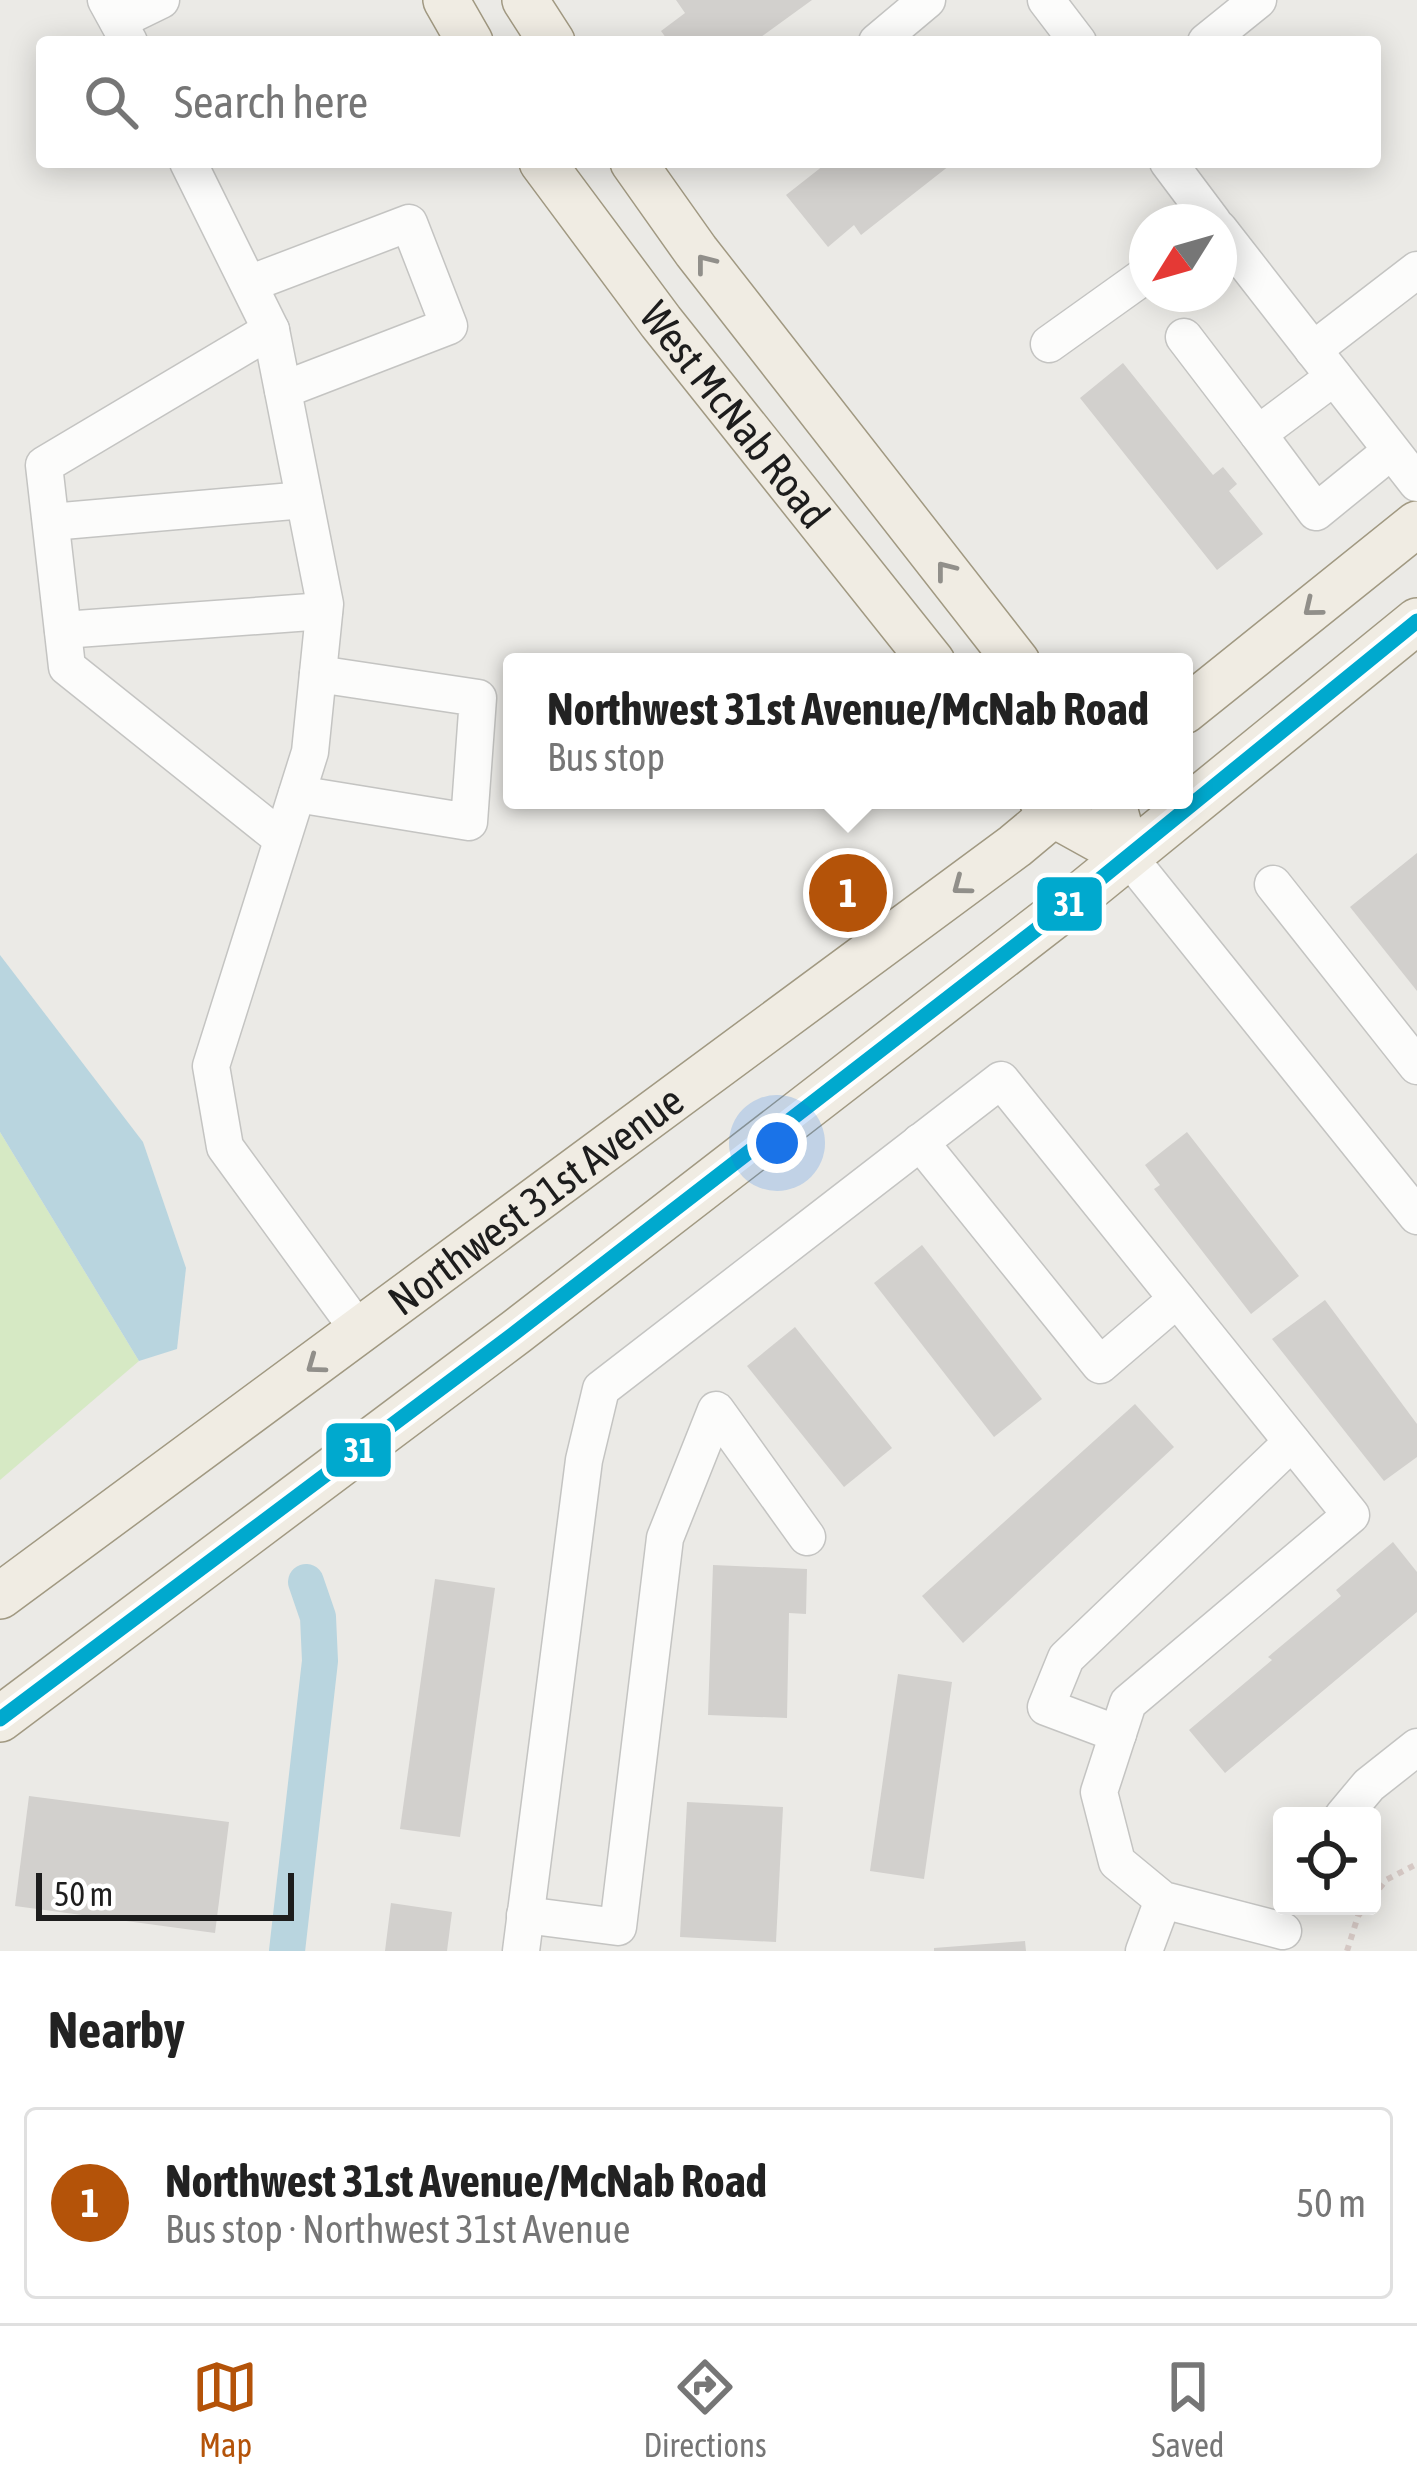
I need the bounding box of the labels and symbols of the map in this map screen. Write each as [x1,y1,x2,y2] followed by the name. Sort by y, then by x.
[1129,204,1237,312] north arrow
[698,254,719,276] one-way arrow
[630,293,839,537] street label: West McNab Road
[938,561,959,583] one-way arrow
[1304,594,1326,615] one-way arrow
[809,848,887,938] pin: 1
[953,872,975,894] one-way arrow
[1035,875,1104,933] line badge: 31
[1053,885,1085,923] text: 31
[379,1076,692,1325] street label: Northwest 31st Avenue
[747,1113,807,1173] your location
[307,1351,328,1373] one-way arrow
[324,1421,393,1479] line badge: 31
[343,1431,375,1469] text: 31
[36,1867,294,1920] scale bar

